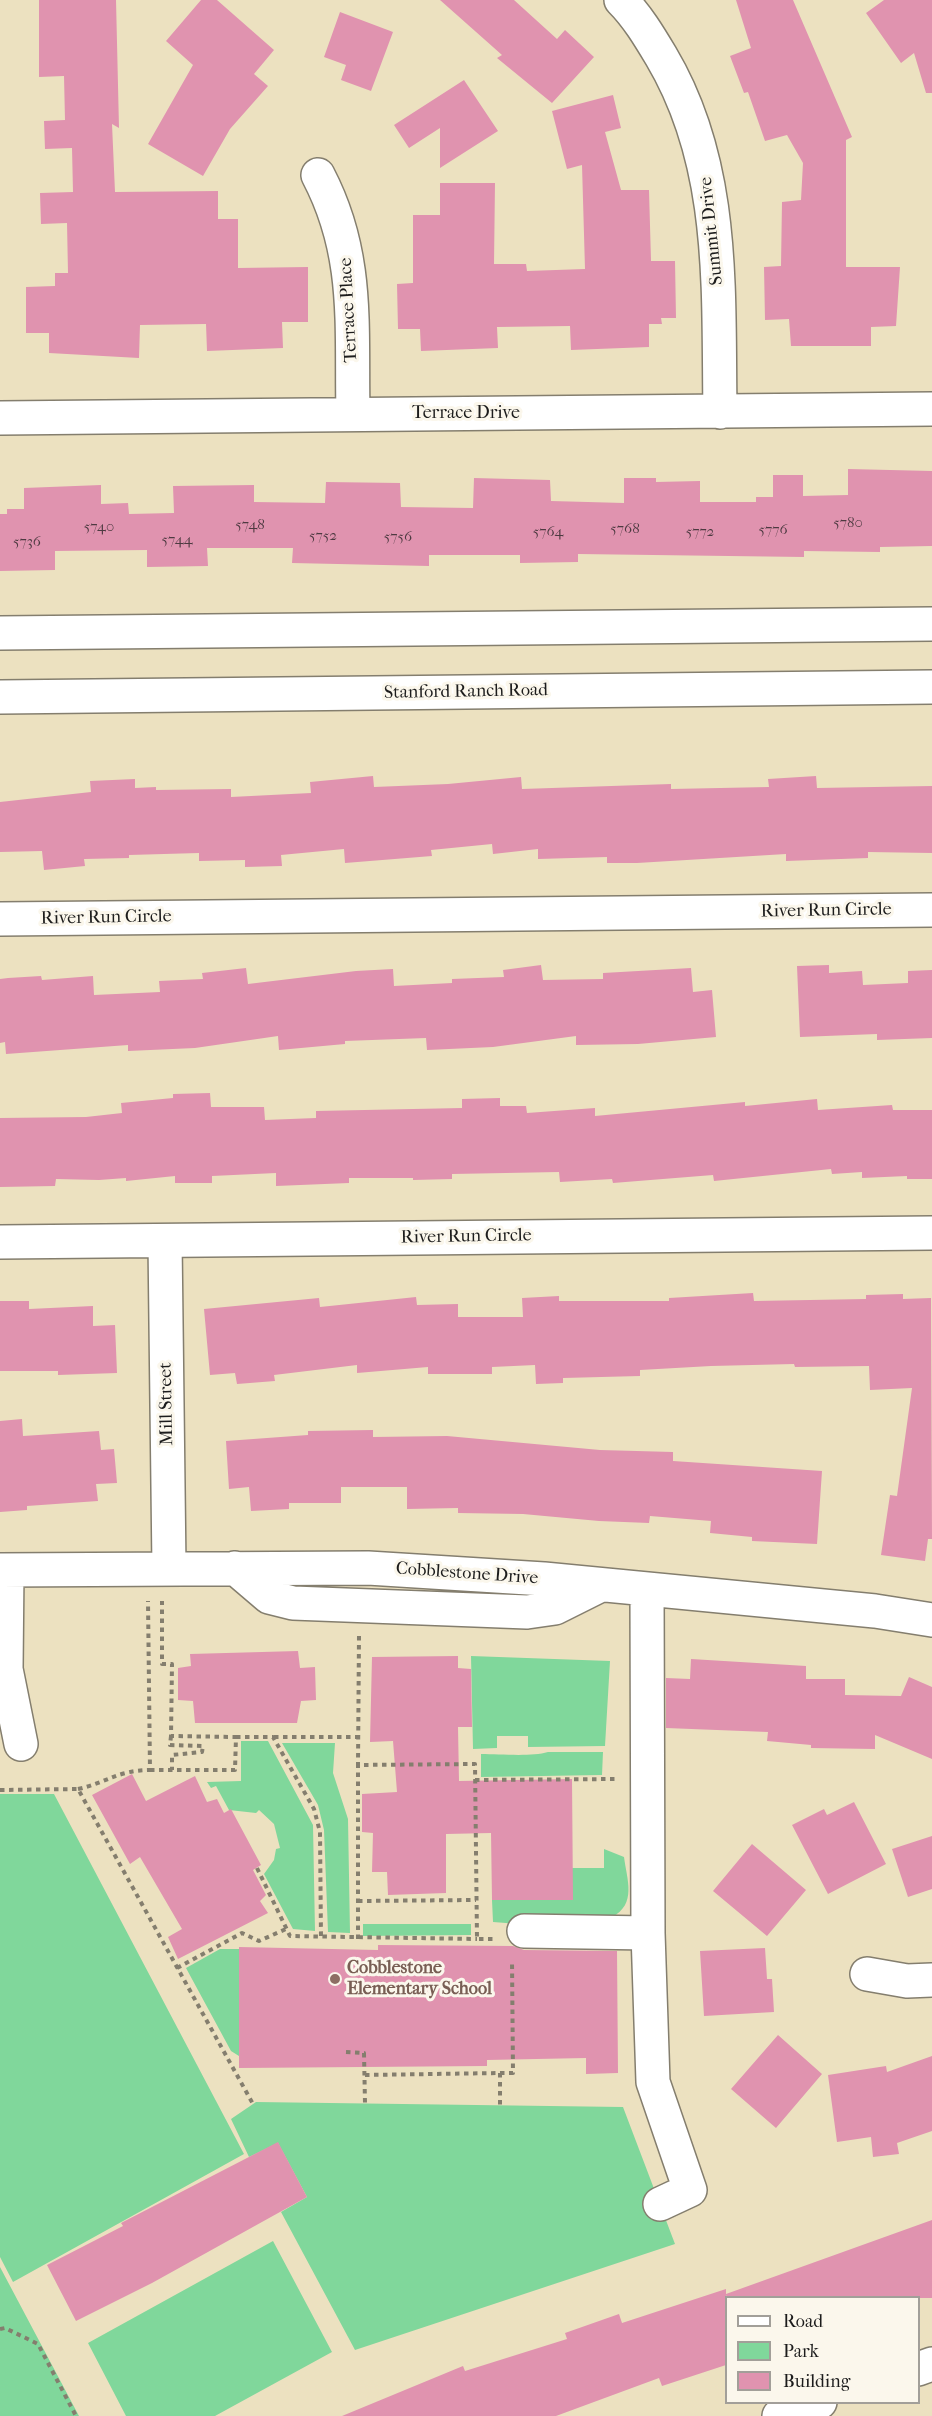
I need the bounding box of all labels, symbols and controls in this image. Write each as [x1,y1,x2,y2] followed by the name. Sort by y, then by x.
[696,176,728,286] street label: Summit Drive
[335,257,363,363] street label: Terrace Place
[412,403,520,425] street label: Terrace Drive
[833,514,863,532] house number: 5780
[235,516,265,534] house number: 5748
[84,518,114,536] house number: 5740
[610,520,640,538] house number: 5768
[758,521,788,539] house number: 5776
[533,523,563,541] house number: 5764
[686,523,714,541] house number: 5772
[309,527,337,545] house number: 5752
[384,528,412,546] house number: 5756
[161,531,193,549] house number: 5744
[13,533,41,551] house number: 5736
[384,680,548,704] street label: Stanford Ranch Road
[760,899,892,923] street label: River Run Circle
[40,906,172,930] street label: River Run Circle
[400,1225,532,1249] street label: River Run Circle
[155,1362,179,1446] street label: Mill Street
[395,1558,539,1590] street label: Cobblestone Drive
[347,1958,492,2000] place label: Cobblestone Elementary School
[328,1972,342,1986] marker: Cobblestone Elementary School
[725,2296,920,2404] legend
[783,2311,823,2332] text: Road
[783,2341,819,2362] text: Park
[783,2371,850,2392] text: Building

